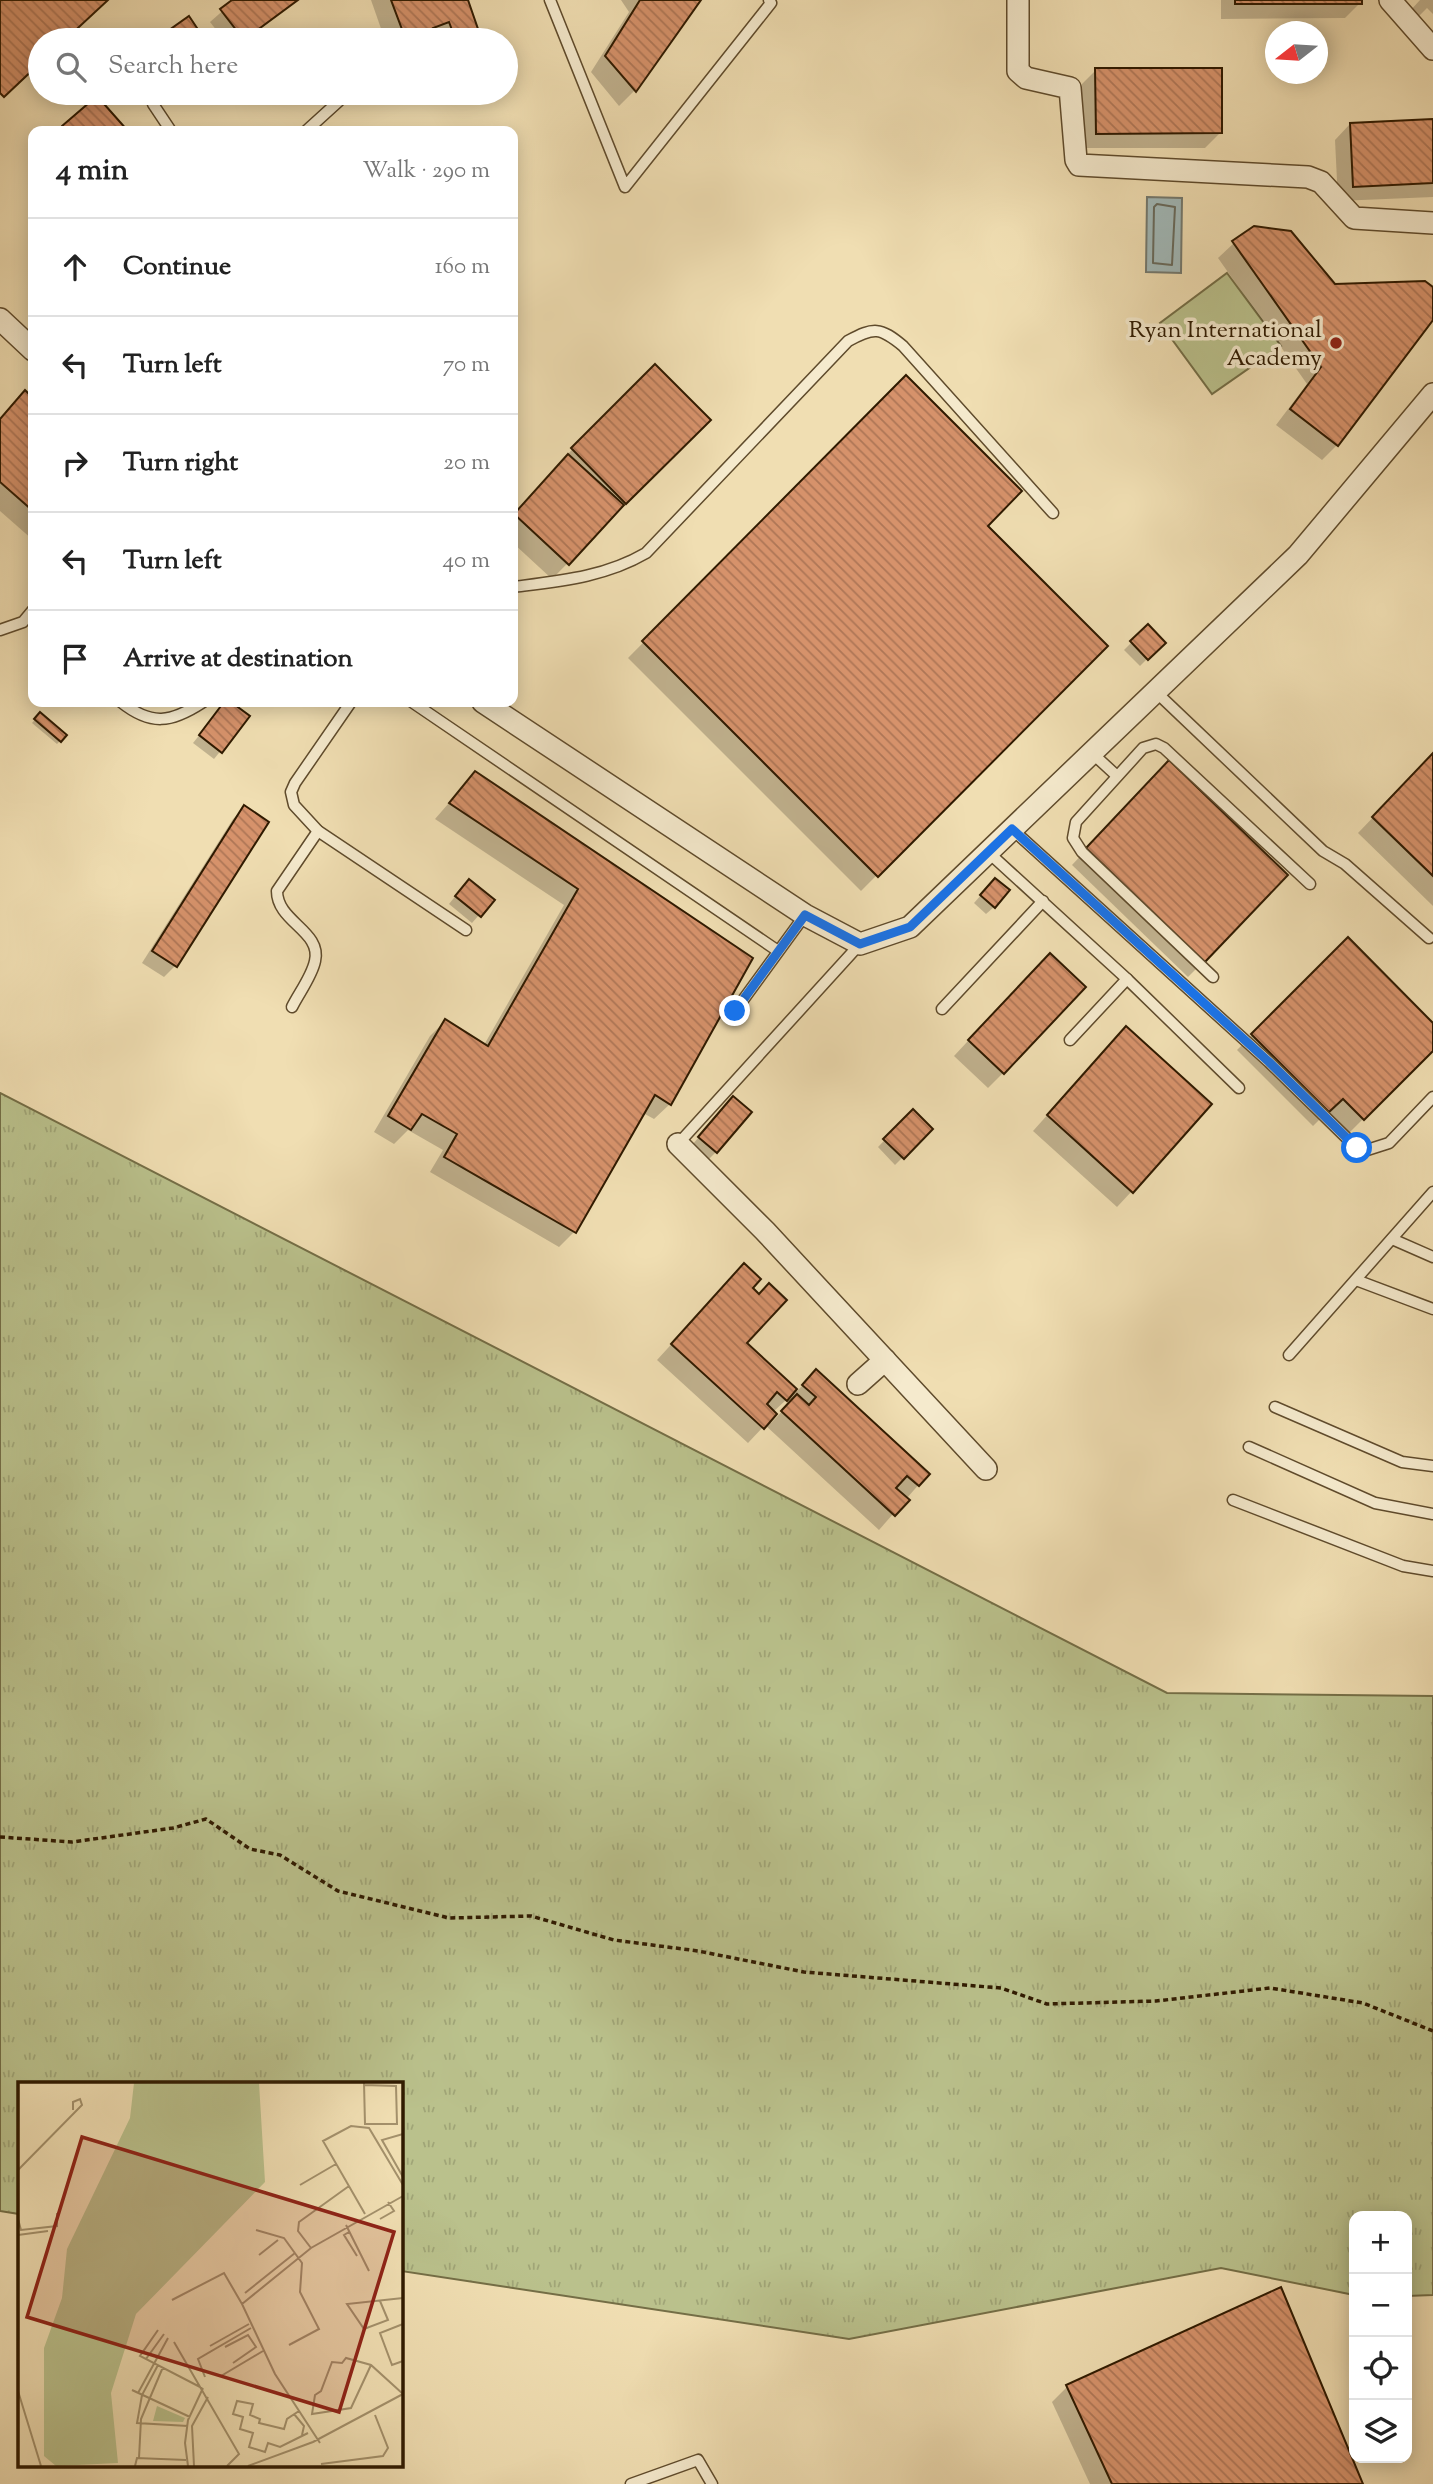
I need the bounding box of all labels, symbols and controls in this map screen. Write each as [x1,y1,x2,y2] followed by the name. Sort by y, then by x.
[1265,21,1328,84] north arrow
[28,28,518,105] search box
[52,48,90,86] icon: search
[108,48,238,85] text: Search here
[56,150,129,193] text: 4 min
[362,155,490,188] text: Walk · 290 m
[56,248,94,286] icon: ahead
[123,249,231,286] text: Continue
[435,251,490,284] text: 160 m
[1129,314,1322,376] place label: Ryan International Academy
[1328,335,1344,351] marker: Ryan International Academy
[56,346,94,384] icon: left
[123,347,222,384] text: Turn left
[443,349,490,382] text: 70 m
[56,444,94,482] icon: right
[123,445,238,482] text: Turn right
[443,447,490,480] text: 20 m
[56,542,94,580] icon: left
[123,543,222,580] text: Turn left
[443,545,490,578] text: 40 m
[56,640,94,678] icon: arrive
[123,641,353,678] text: Arrive at destination
[719,995,750,1026] route end
[1341,1132,1372,1163] route start
[18,2082,402,2466] inset map
[1349,2211,1412,2463] map controls
[1349,2211,1412,2274] button: +
[1349,2274,1412,2337] button: −
[1349,2337,1412,2400] button: locate
[1349,2400,1412,2463] button: layers

